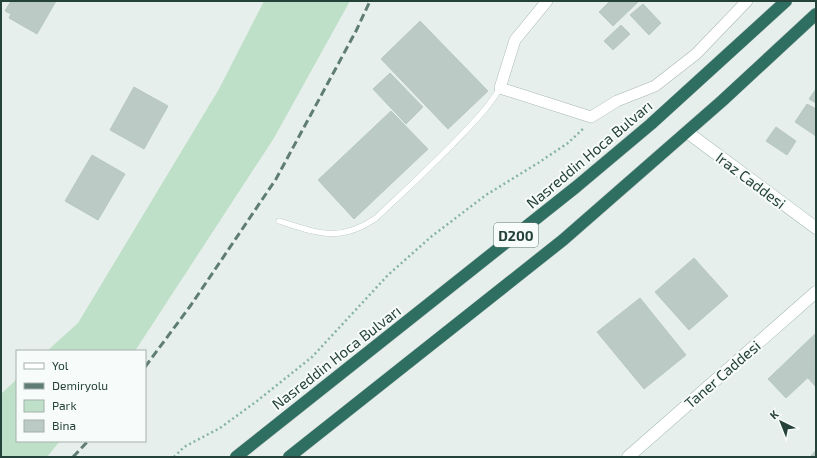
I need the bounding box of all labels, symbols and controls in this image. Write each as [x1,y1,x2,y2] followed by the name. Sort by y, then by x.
[522,96,656,212] street label: Nasreddin Hoca Bulvarı
[713,148,789,212] street label: Iraz Caddesi
[494,223,538,247] road number: D200
[268,301,404,413] street label: Nasreddin Hoca Bulvarı
[680,336,764,412] street label: Taner Caddesi
[16,350,146,442] legend
[52,358,69,372] text: Yol
[52,378,108,392] text: Demiryolu
[52,398,77,412] text: Park
[761,402,801,442] north arrow
[767,407,781,421] text: K
[52,418,76,432] text: Bina

